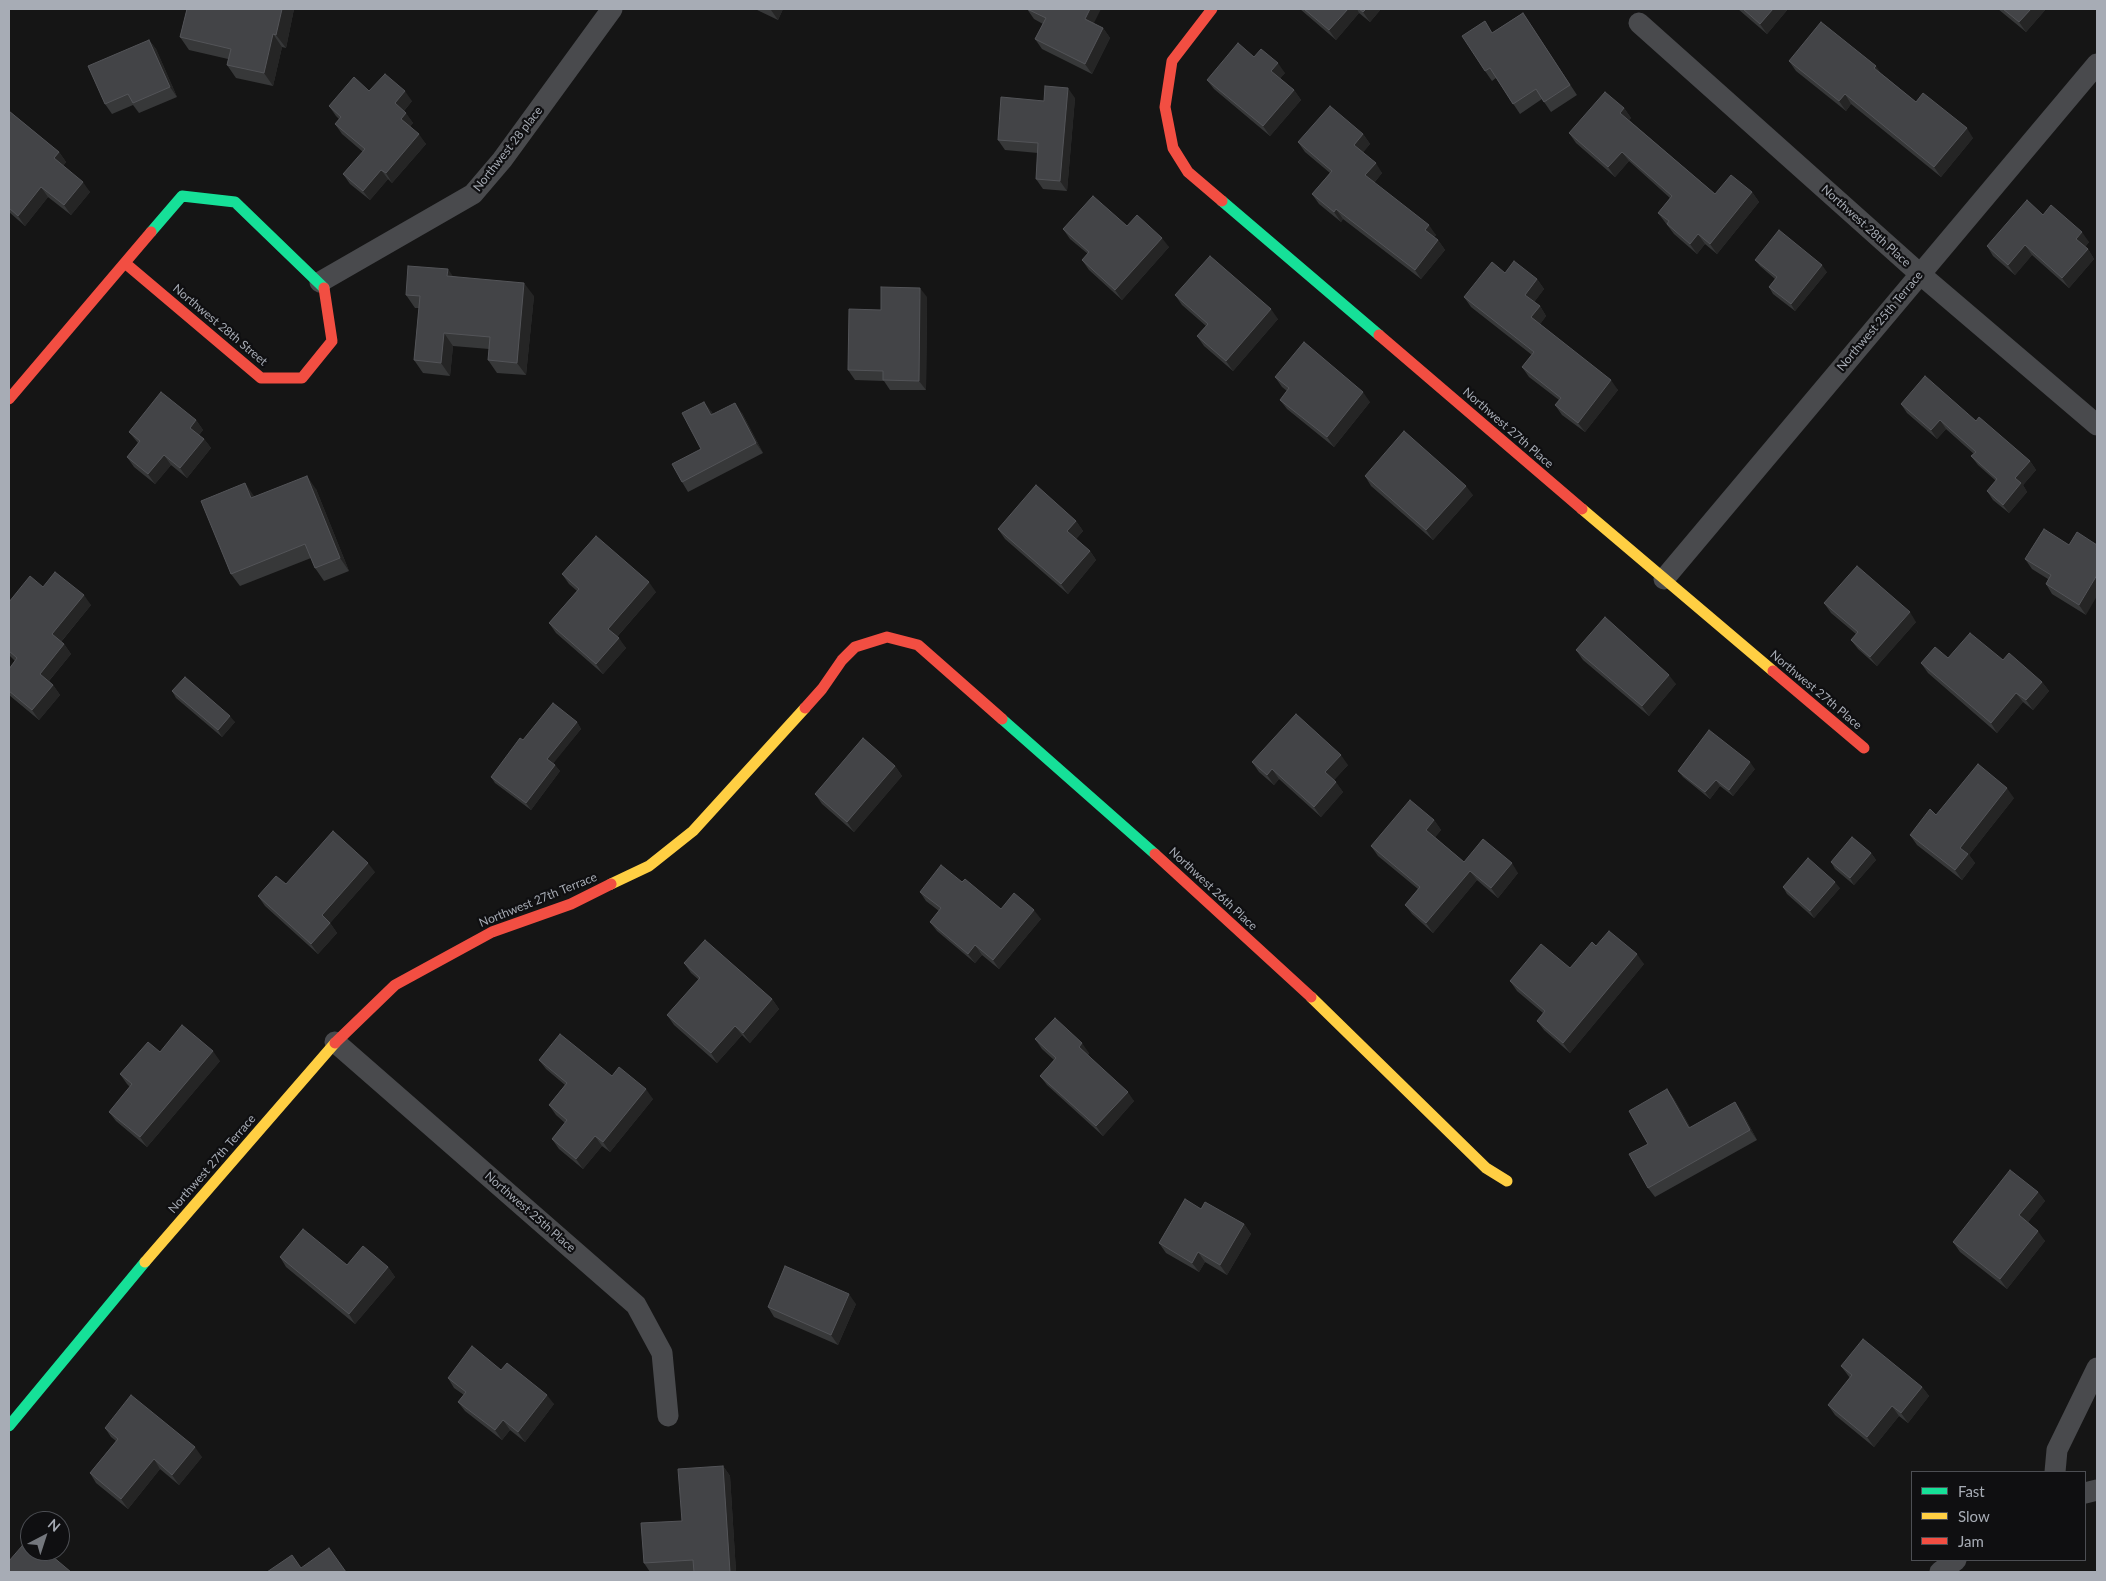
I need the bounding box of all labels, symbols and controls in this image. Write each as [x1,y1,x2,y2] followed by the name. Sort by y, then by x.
[470,104,546,194] street label: Northwest 28 place
[1818,182,1914,270] street label: Northwest 28th Place
[1834,268,1926,374] street label: Northwest 25th Terrace
[170,281,270,369] street label: Northwest 28th Street
[1460,385,1556,471] street label: Northwest 27th Place
[1767,647,1865,733] street label: Northwest 27th Place
[1166,844,1260,934] street label: Northwest 26th Place
[477,870,599,930] street label: Northwest 27th Terrace
[165,1112,259,1216] street label: Northwest 27th Terrace
[482,1169,578,1255] street label: Northwest 25th Place
[1911,1471,2086,1561] legend
[1958,1482,1985,1500] text: Fast
[1958,1507,1990,1525] text: Slow
[20,1511,70,1561] north arrow
[45,1515,64,1535] text: N
[1958,1532,1984,1550] text: Jam

